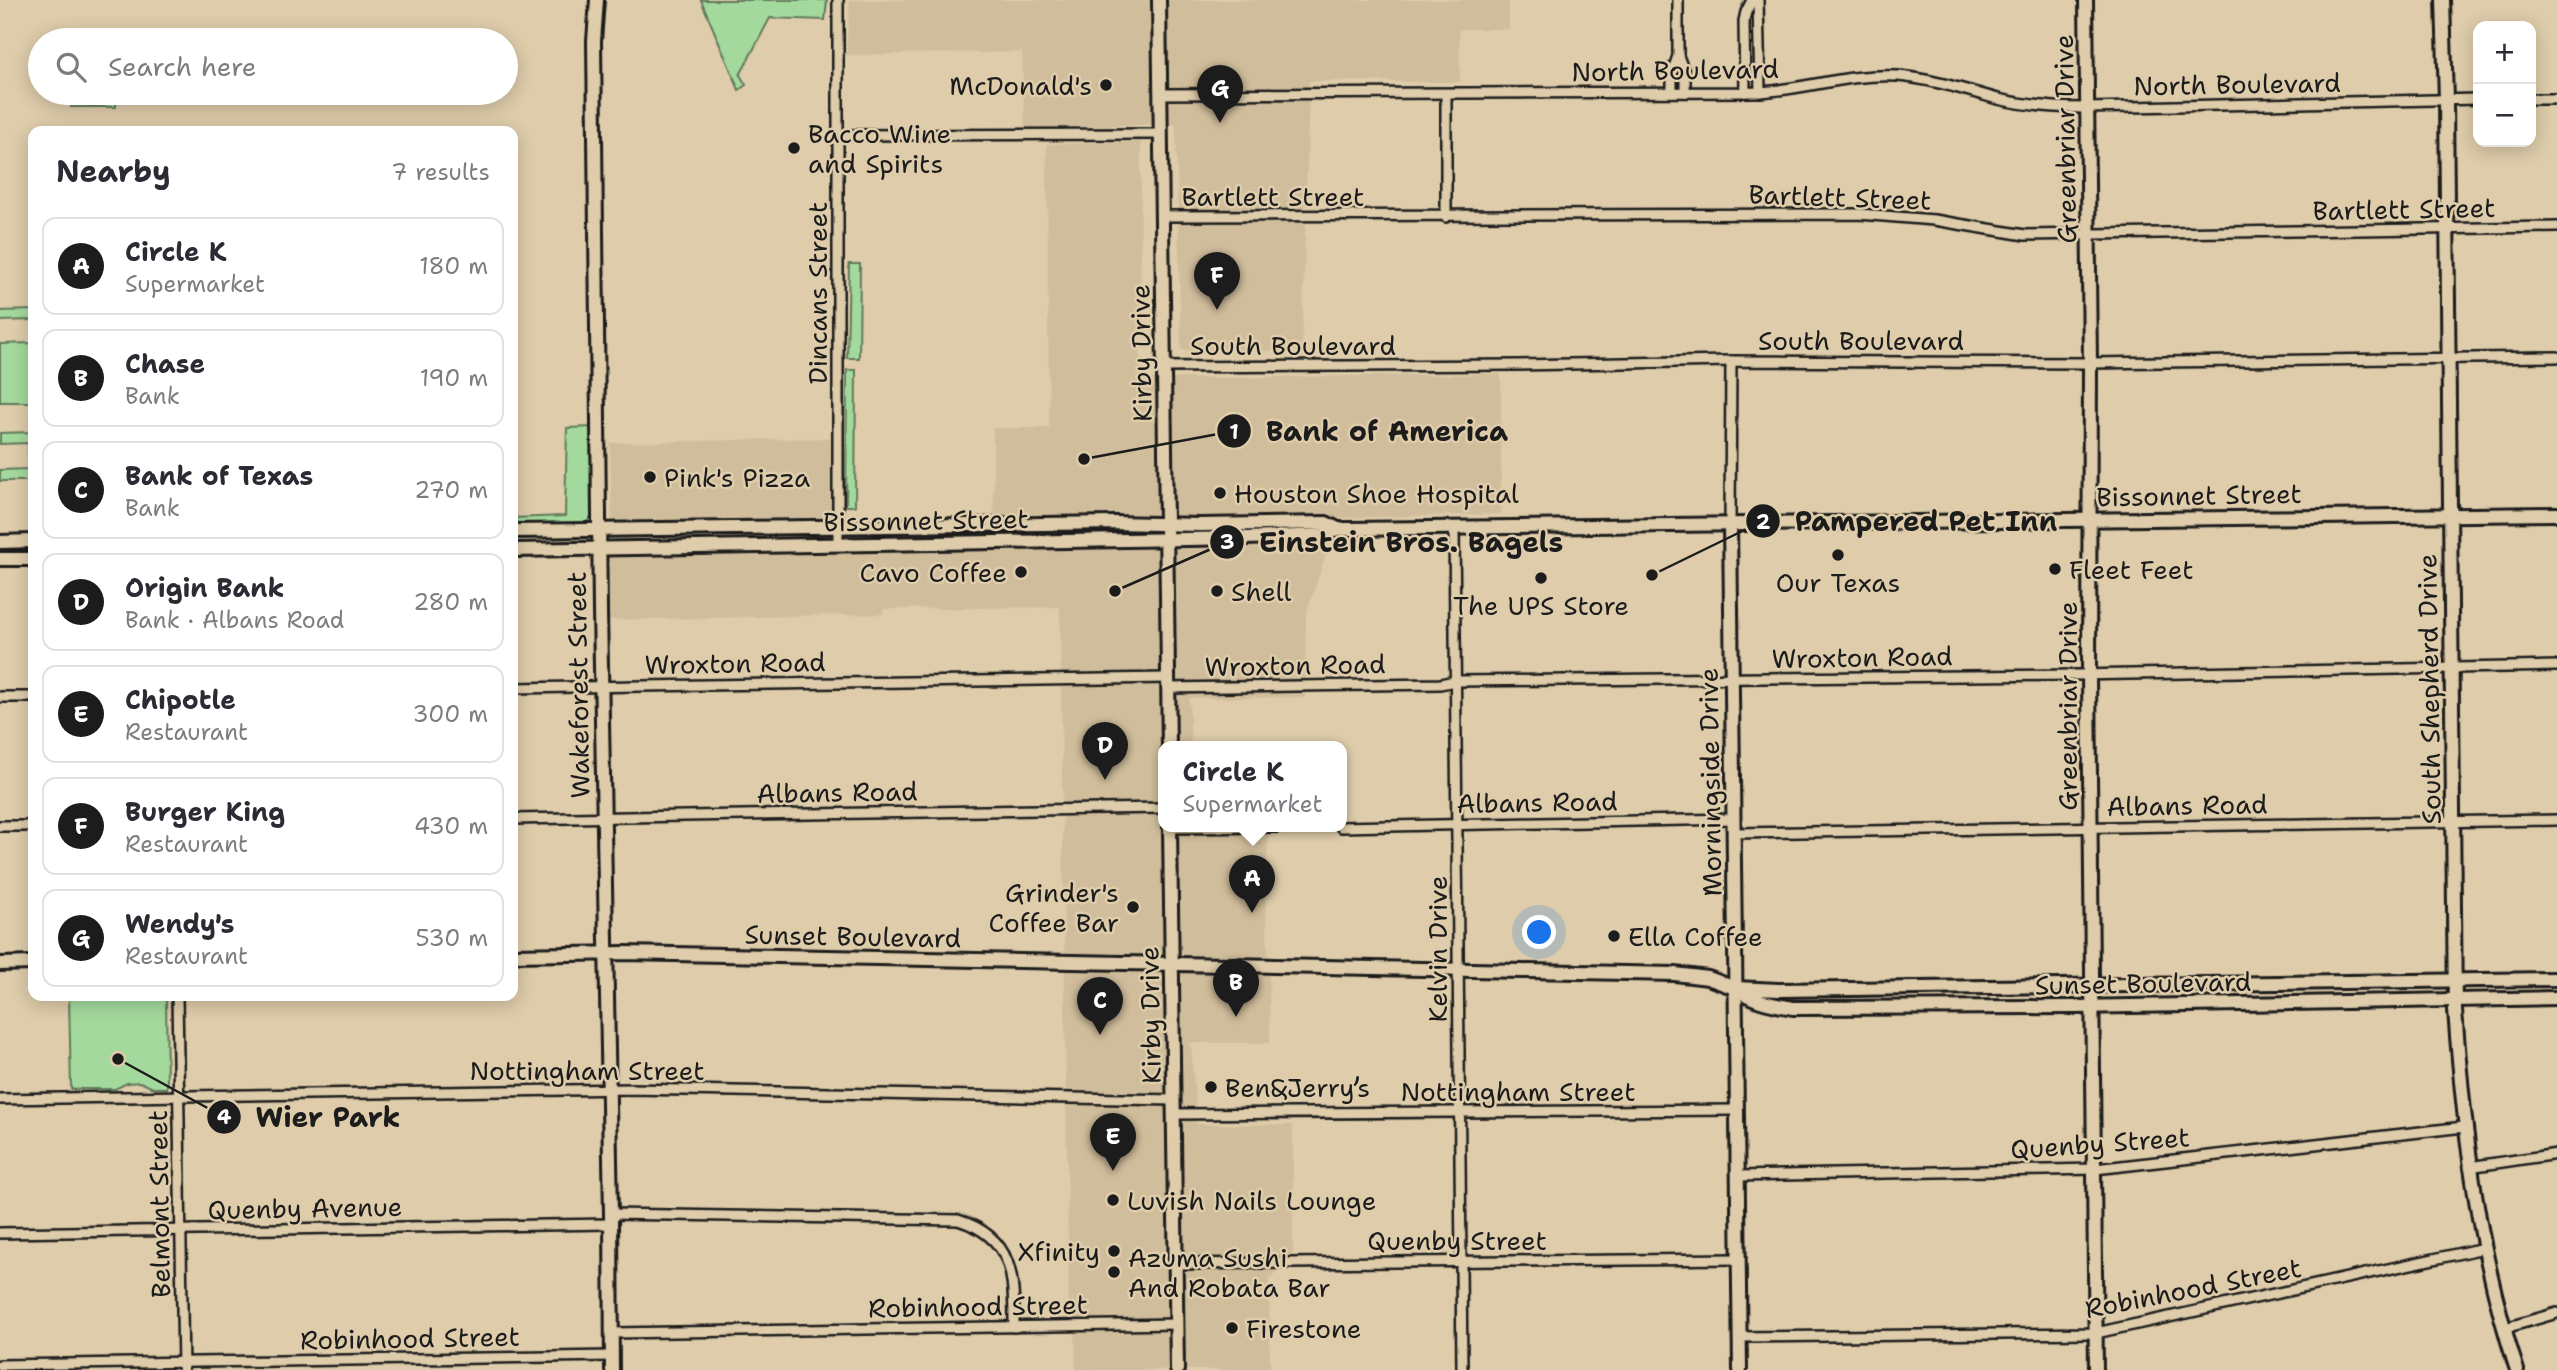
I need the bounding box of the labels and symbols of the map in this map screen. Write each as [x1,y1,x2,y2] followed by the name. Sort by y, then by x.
[2046,34,2084,244] street label: Greenbriar Drive
[1571,51,1779,89] street label: North Boulevard
[1197,65,1243,123] pin: G
[2133,65,2341,103] street label: North Boulevard
[949,68,1092,103] place label: McDonald's
[1098,77,1114,93] marker: McDonald's
[808,116,951,181] place label: Bacco Wine and Spirits
[786,140,802,156] marker: Bacco Wine and Spirits
[1748,176,1932,218] street label: Bartlett Street
[1182,179,1364,214] street label: Bartlett Street
[2312,190,2496,228] street label: Bartlett Street
[800,202,835,384] street label: Dincans Street
[1194,252,1240,310] pin: F
[1122,284,1160,422] street label: Kirby Drive
[1758,323,1964,358] street label: South Boulevard
[1190,328,1396,363] street label: South Boulevard
[1217,407,1522,456] callout: Bank of America
[1266,412,1508,450] text: Bank of America
[1229,418,1239,446] text: 1
[664,460,810,495] place label: Pink's Pizza
[642,469,658,485] marker: Pink's Pizza
[1234,476,1519,511] place label: Houston Shoe Hospital
[2096,476,2302,514] street label: Bissonnet Street
[1212,485,1228,501] marker: Houston Shoe Hospital
[1746,497,2072,546] callout: Pampered Pet Inn
[823,501,1029,539] street label: Bissonnet Street
[1795,502,2057,540] text: Pampered Pet Inn
[1756,508,1771,536] text: 2
[1210,517,1578,566] callout: Einstein Bros. Bagels
[1259,523,1563,561] text: Einstein Bros. Bagels
[1220,528,1234,556] text: 3
[1830,547,1846,563] marker: Our Texas
[2069,552,2194,587] place label: Fleet Feet
[2409,553,2449,825] street label: South Shepherd Drive
[860,555,1007,590] place label: Cavo Coffee
[2047,561,2063,577] marker: Fleet Feet
[1013,564,1029,580] marker: Cavo Coffee
[1776,565,1900,600] place label: Our Texas
[1533,570,1549,586] marker: The UPS Store
[559,571,597,799] street label: Wakeforest Street
[1231,574,1292,609] place label: Shell
[1209,583,1225,599] marker: Shell
[1453,588,1629,623] place label: The UPS Store
[2050,601,2085,811] street label: Greenbriar Drive
[1771,638,1953,676] street label: Wroxton Road
[644,644,826,682] street label: Wroxton Road
[1204,646,1386,684] street label: Wroxton Road
[1691,667,1729,897] street label: Morningside Drive
[1082,722,1128,780] pin: D
[756,773,918,811] street label: Albans Road
[1456,783,1618,821] street label: Albans Road
[2106,786,2268,824] street label: Albans Road
[1229,855,1275,913] pin: A
[989,875,1119,940] place label: Grinder's Coffee Bar
[1420,875,1455,1023] street label: Kelvin Drive
[1125,899,1141,915] marker: Grinder's Coffee Bar
[1522,915,1556,949] your location
[744,917,962,955] street label: Sunset Boulevard
[1628,919,1763,954] place label: Ella Coffee
[1606,928,1622,944] marker: Ella Coffee
[1131,946,1169,1084] street label: Kirby Drive
[1213,959,1259,1017] pin: B
[2034,964,2252,1002] street label: Sunset Boulevard
[1077,977,1123,1035] pin: C
[469,1053,705,1088] street label: Nottingham Street
[1225,1070,1370,1105] place label: Ben&Jerry’s
[1400,1074,1636,1109] street label: Nottingham Street
[1203,1079,1219,1095] marker: Ben&Jerry’s
[207,1092,415,1141] callout: Wier Park
[256,1098,400,1136] text: Wier Park
[217,1103,232,1131] text: 4
[140,1110,178,1298] street label: Belmont Street
[1090,1113,1136,1171] pin: E
[2009,1119,2191,1167] street label: Quenby Street
[1127,1183,1376,1218] place label: Luvish Nails Lounge
[207,1189,403,1227] street label: Quenby Avenue
[1105,1192,1121,1208] marker: Luvish Nails Lounge
[1367,1223,1547,1258] street label: Quenby Street
[1018,1234,1100,1269] place label: Xfinity
[1128,1240,1331,1305] place label: Azuma Sushi And Robata Bar
[1106,1243,1122,1259] marker: Xfinity
[2082,1250,2304,1326] street label: Robinhood Street
[1106,1264,1122,1280] marker: Azuma Sushi And Robata Bar
[868,1287,1088,1325] street label: Robinhood Street
[1246,1311,1362,1346] place label: Firestone
[300,1319,520,1357] street label: Robinhood Street
[1224,1320,1240,1336] marker: Firestone

